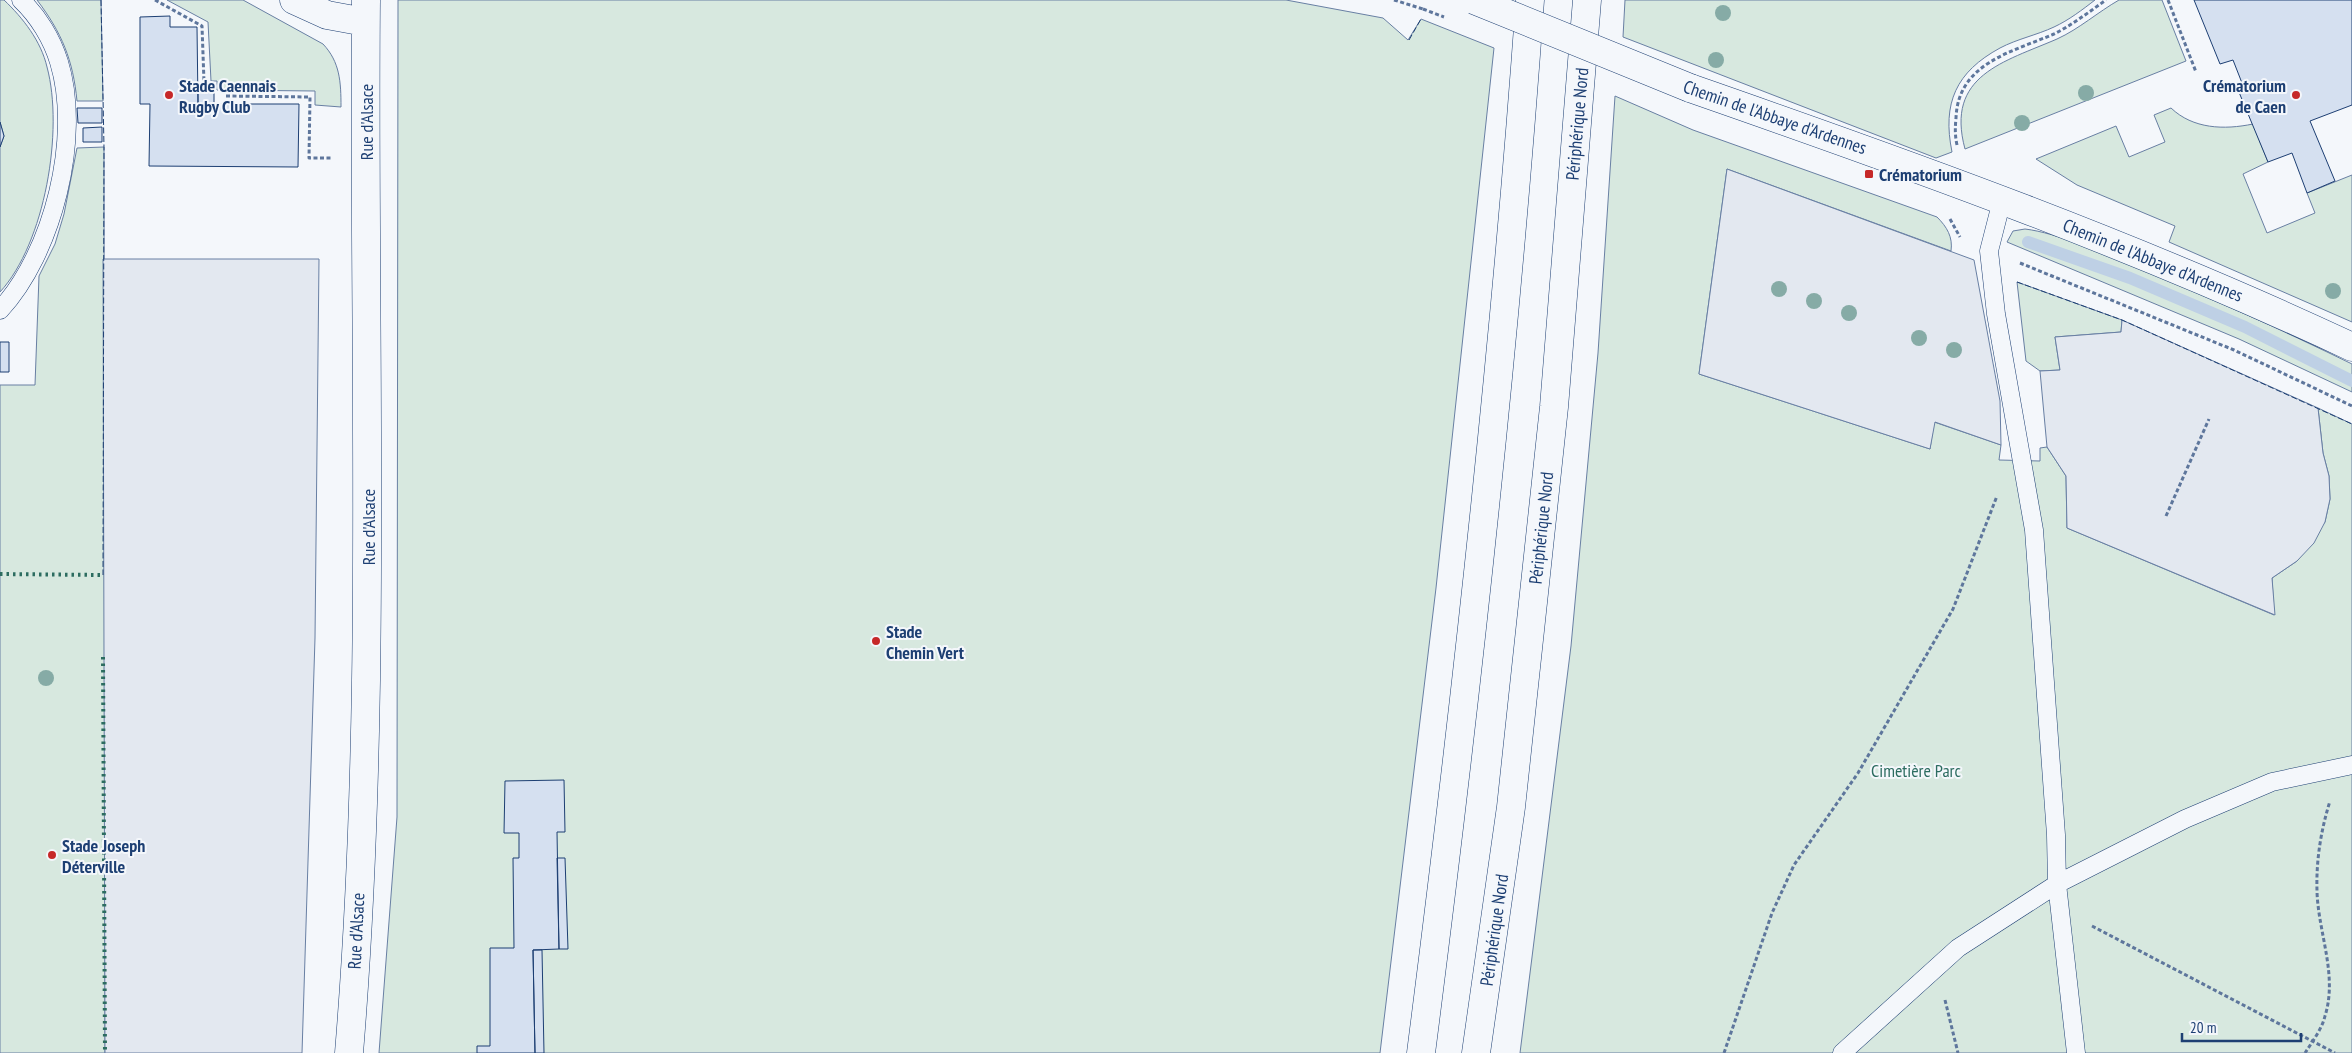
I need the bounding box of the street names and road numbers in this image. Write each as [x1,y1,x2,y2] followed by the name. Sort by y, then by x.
[1561,67,1593,181] street label: Périphérique Nord
[1680,75,1870,159] street label: Chemin de l'Abbaye d'Ardennes
[355,84,378,160] street label: Rue d'Alsace
[2060,213,2246,307] street label: Chemin de l'Abbaye d'Ardennes
[1524,471,1558,585] street label: Périphérique Nord
[357,489,380,565] street label: Rue d'Alsace
[1475,872,1513,988] street label: Périphérique Nord
[343,892,369,970] street label: Rue d'Alsace

